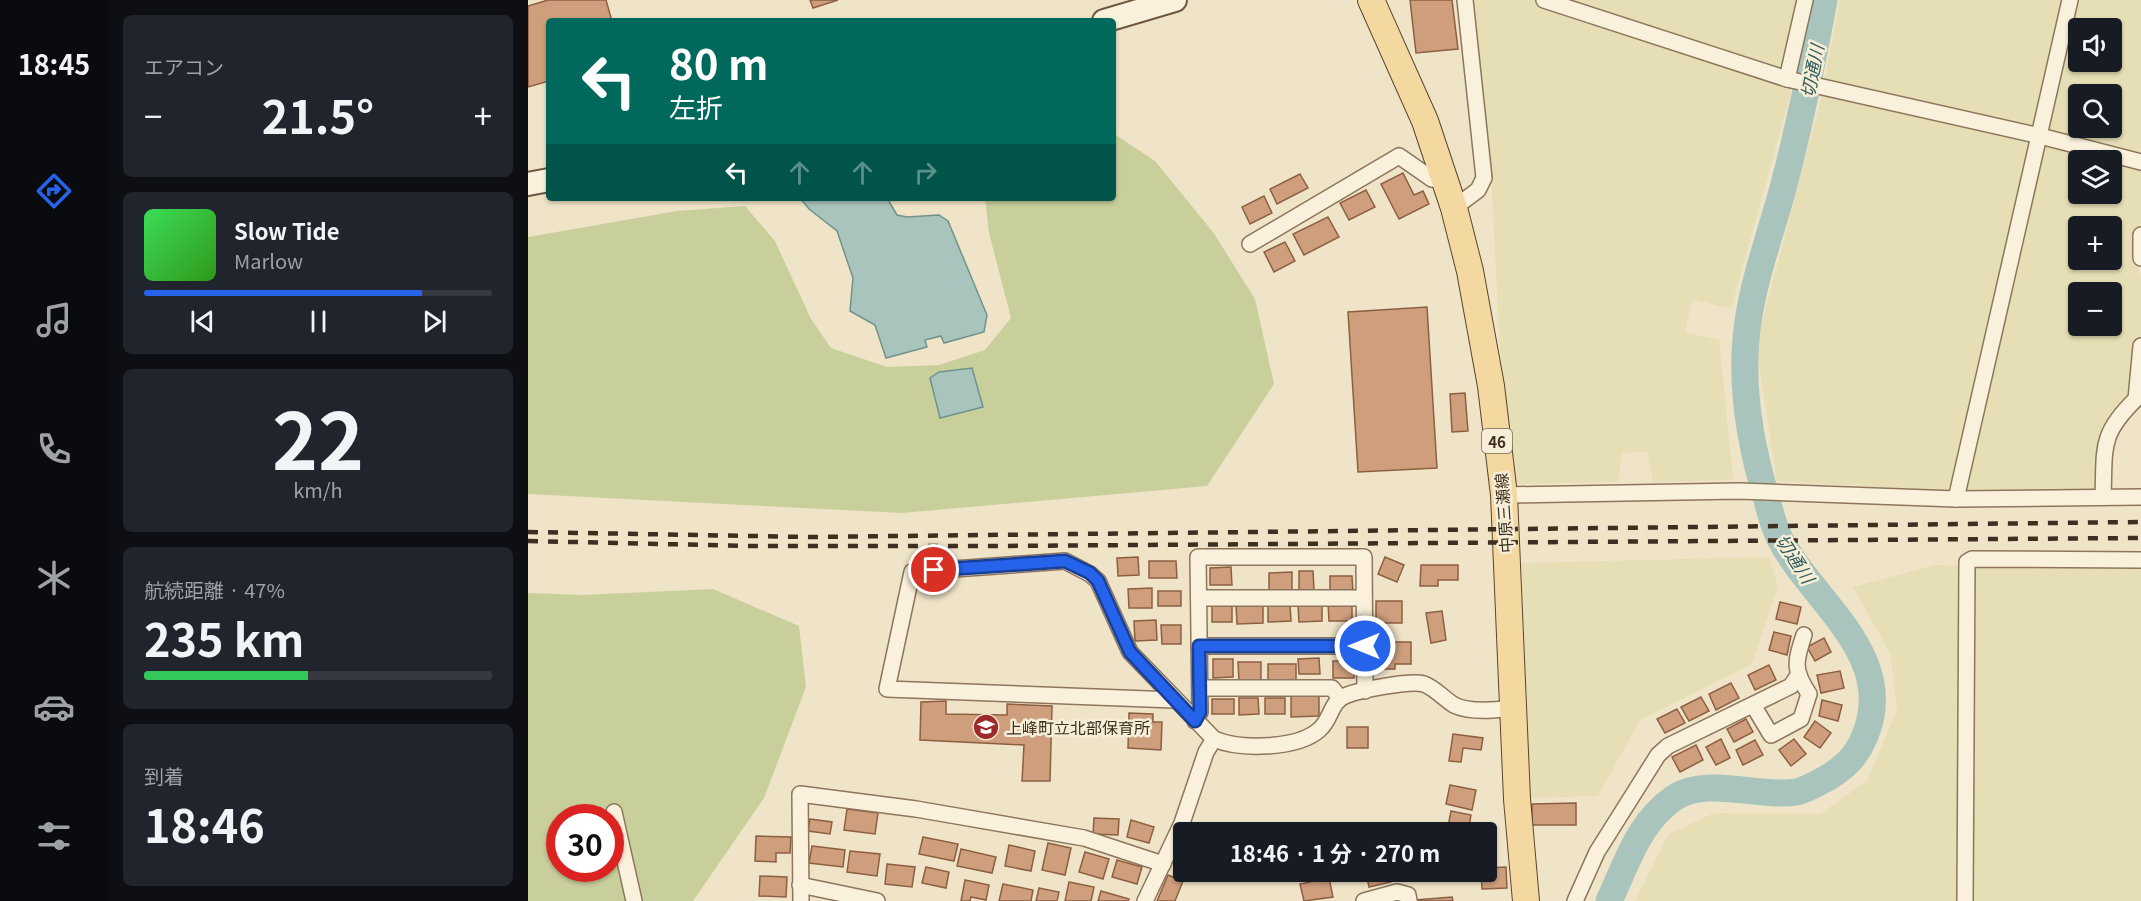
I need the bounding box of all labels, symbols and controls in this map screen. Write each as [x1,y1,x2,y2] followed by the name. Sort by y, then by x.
[2068,18,2122,336] map controls
[2068,18,2122,72] button: sound
[669,31,769,92] text: 80 m
[1793,40,1829,100] water label: 切通川
[570,42,648,120] icon: left
[18,44,90,83] text: 18:45
[144,52,224,81] text: エアコン
[262,82,374,147] text: 21.5°
[2068,84,2122,138] button: search
[669,87,723,126] text: 左折
[144,91,162,139] text: −
[474,91,492,139] text: +
[2068,150,2122,204] button: layers
[720,156,753,189] icon: left
[783,156,816,189] icon: ahead
[846,156,879,189] icon: ahead
[909,156,942,189] icon: right
[33,170,75,212] icon: directions
[234,214,340,246] text: Slow Tide
[2068,216,2122,270] button: +
[234,246,303,275] text: Marlow
[2068,282,2122,336] button: −
[33,299,75,341] icon: music
[186,305,219,338] icon: previous
[302,305,335,338] icon: pause
[418,305,451,338] icon: next
[272,380,364,492] text: 22
[33,428,75,470] icon: phone
[1482,429,1512,453] road number: 46
[1488,472,1518,554] street label: 中原三瀬線
[293,475,343,504] text: km/h
[1770,528,1823,589] water label: 切通川
[908,544,959,595] pin
[917,553,950,586] icon: arrive
[33,557,75,599] icon: climate
[144,575,285,604] text: 航続距離 · 47%
[144,605,304,670] text: 235 km
[1333,614,1397,678] position arrow
[33,686,75,728] icon: car
[971,712,1001,742] school or university icon: 上峰町立北部保育所
[1006,715,1150,739] place label: 上峰町立北部保育所
[144,761,184,790] text: 到着
[144,791,265,856] text: 18:46
[546,804,624,882] speed limit sign: 30
[33,815,75,857] icon: filters
[1230,836,1440,868] text: 18:46 · 1 分 · 270 m

